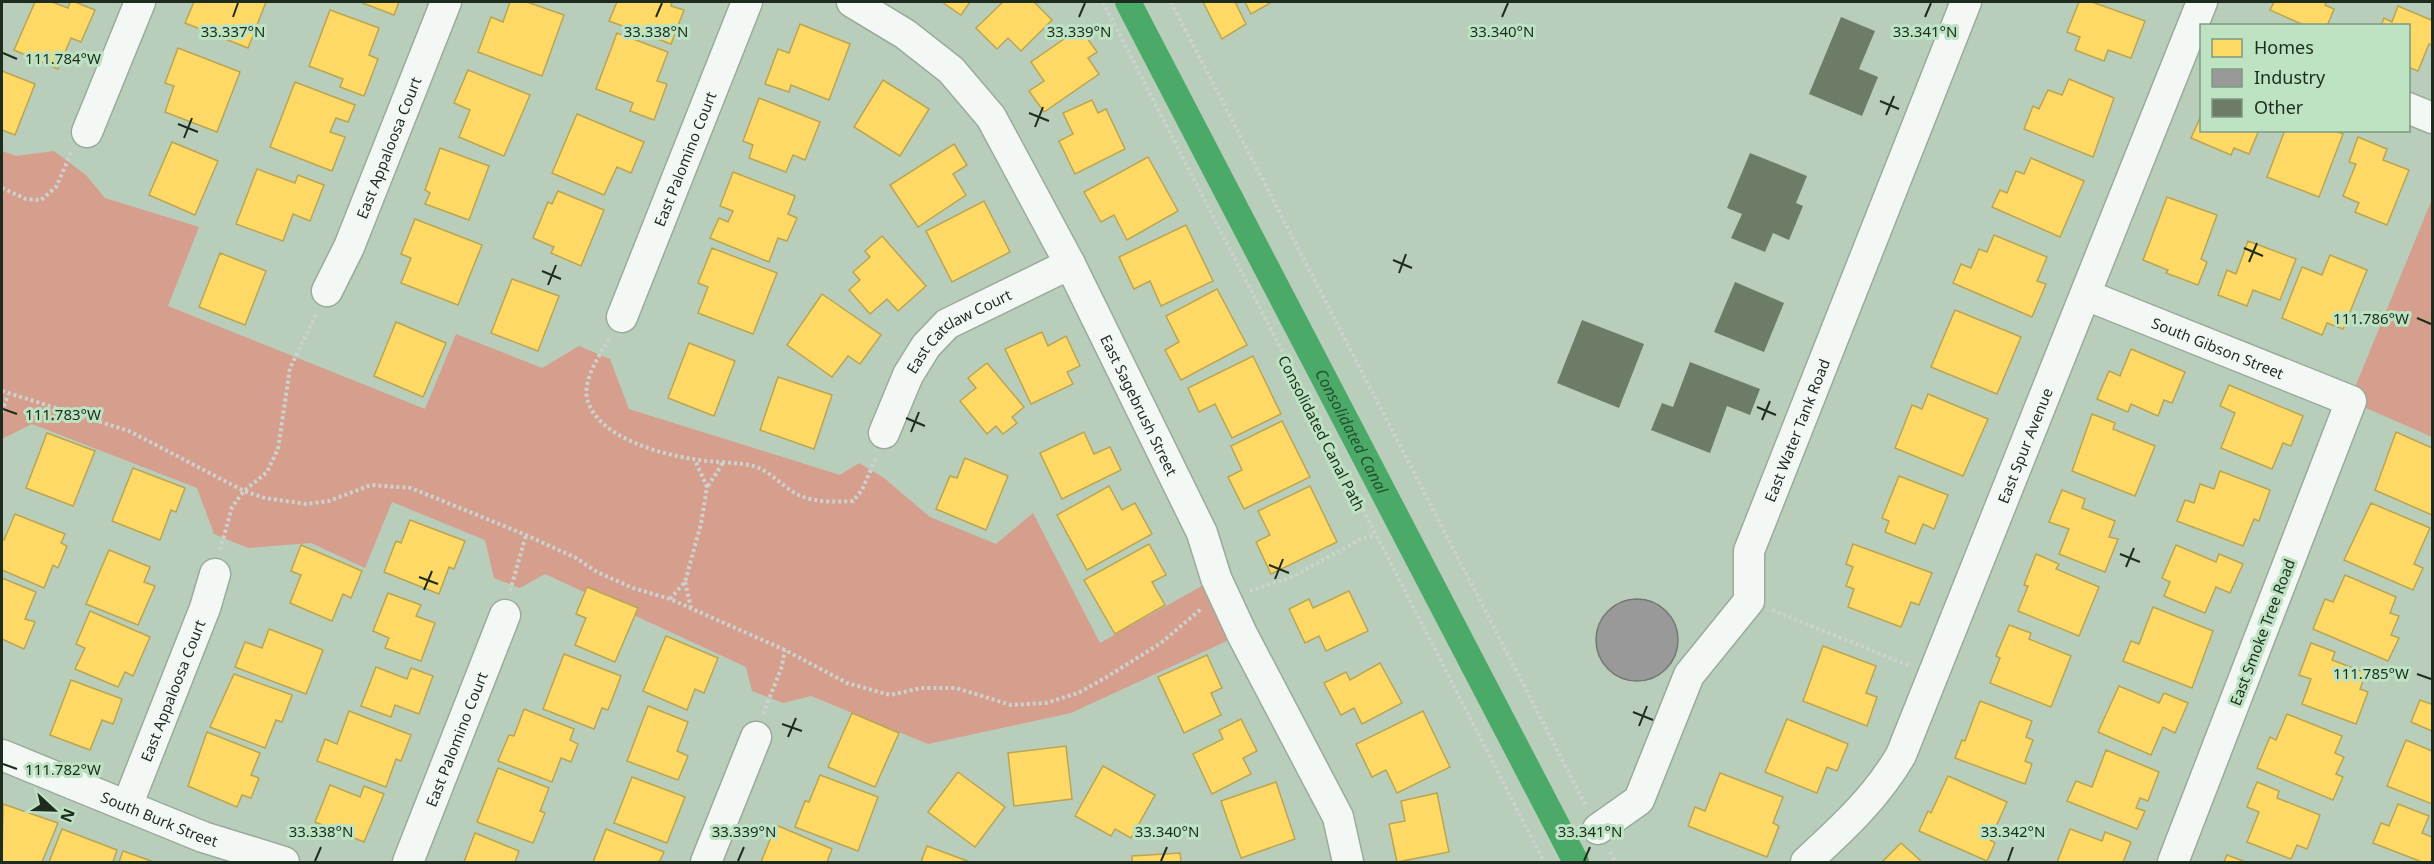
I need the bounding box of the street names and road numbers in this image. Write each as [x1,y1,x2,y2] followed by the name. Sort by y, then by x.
[351,73,426,221] street label: East Appaloosa Court
[649,88,721,229] street label: East Palomino Court
[901,284,1015,377] street label: East Catclaw Court
[2149,312,2287,383] street label: South Gibson Street
[1096,331,1183,479] street label: East Sagebrush Street
[1274,352,1370,514] street label: Consolidated Canal Path
[1759,356,1834,505] street label: East Water Tank Road
[1993,385,2057,506] street label: East Spur Avenue
[2225,556,2299,708] street label: East Smoke Tree Road
[136,616,210,764] street label: East Appaloosa Court
[421,668,492,810] street label: East Palomino Court
[98,786,221,851] street label: South Burk Street

